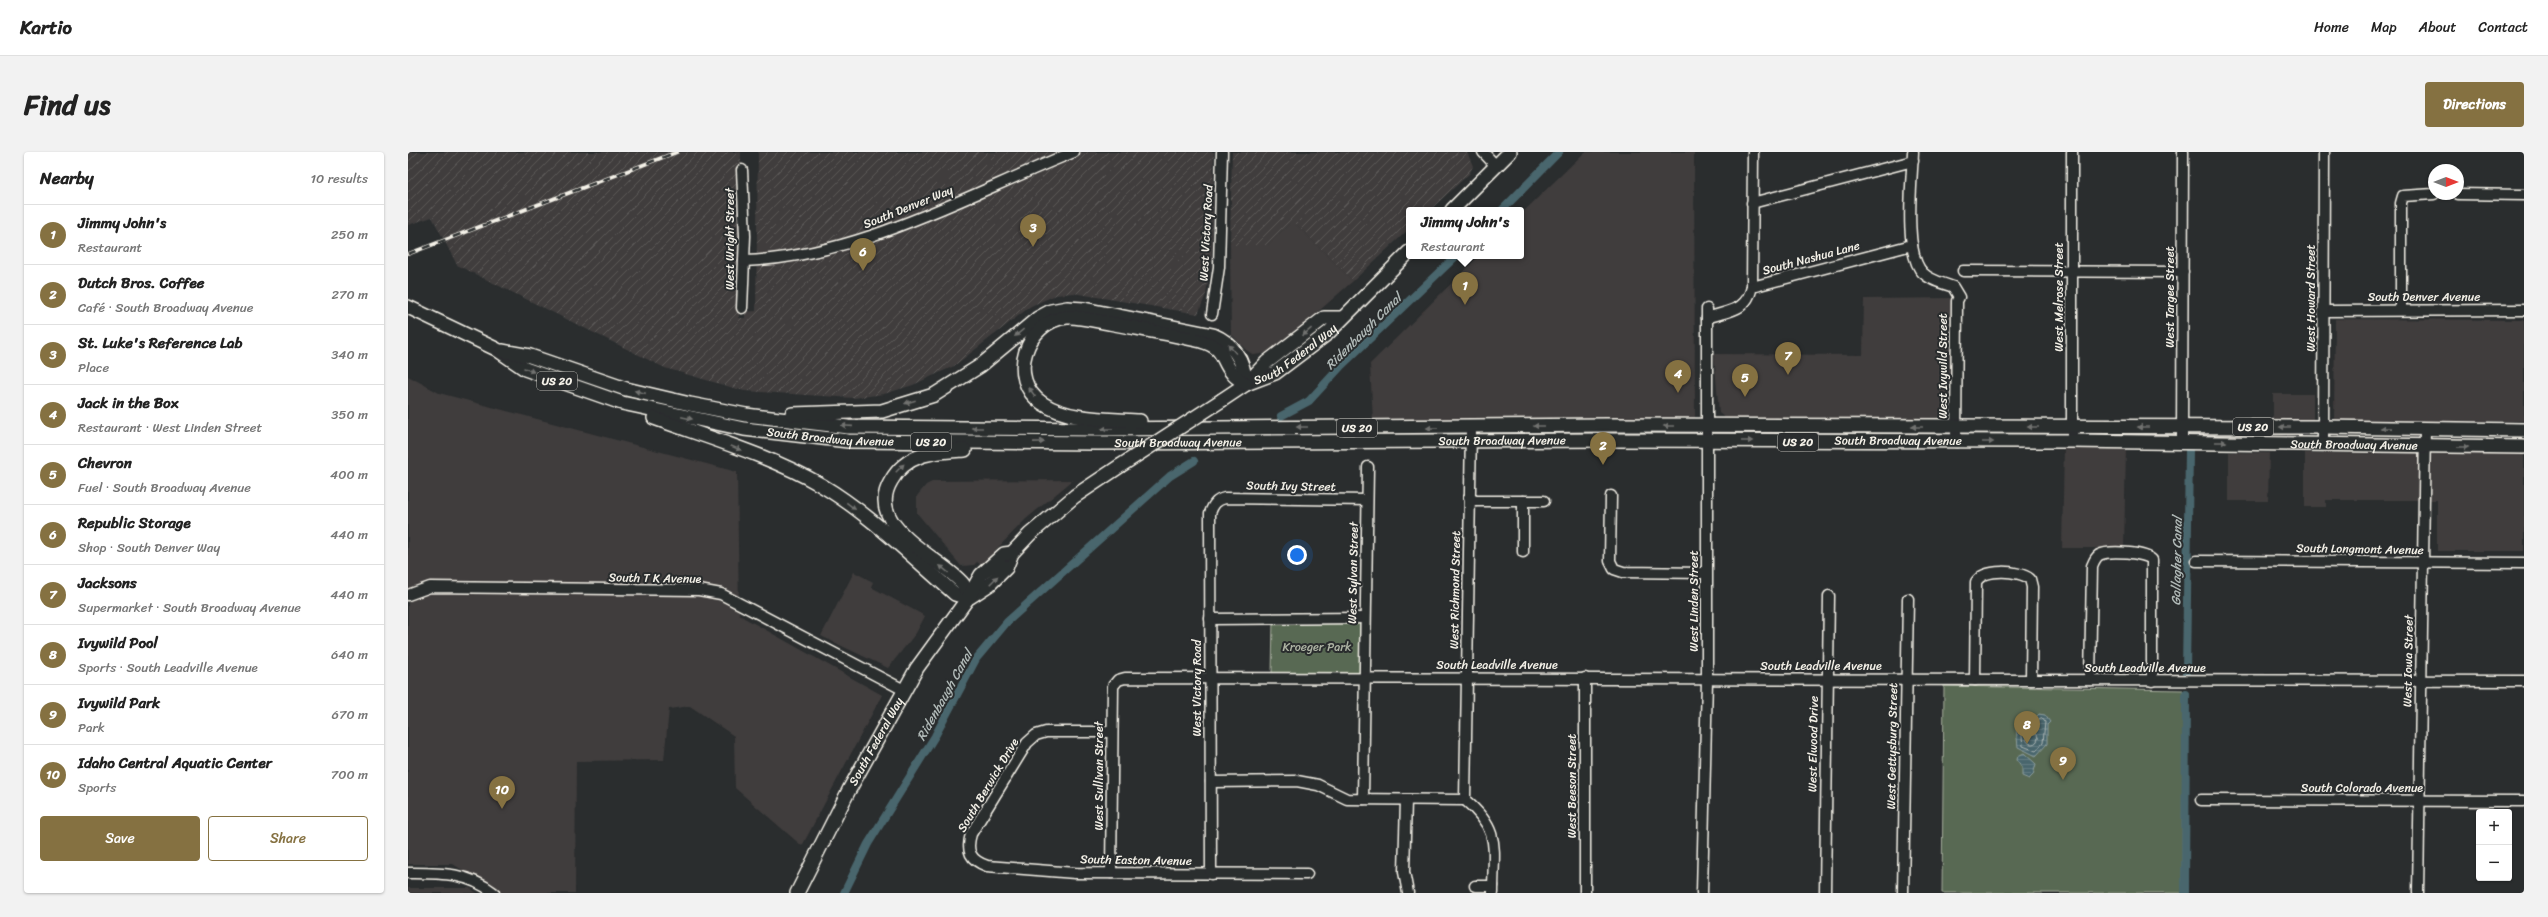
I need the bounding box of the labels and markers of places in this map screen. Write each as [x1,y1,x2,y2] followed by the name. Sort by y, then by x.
[1020,214,1046,247] pin: 3
[850,238,876,271] pin: 6
[1452,272,1478,305] pin: 1
[1775,342,1801,375] pin: 7
[1665,360,1691,393] pin: 4
[1732,364,1758,397] pin: 5
[1590,432,1616,465] pin: 2
[2014,711,2040,744] pin: 8
[2050,747,2076,780] pin: 9
[489,776,515,809] pin: 10

